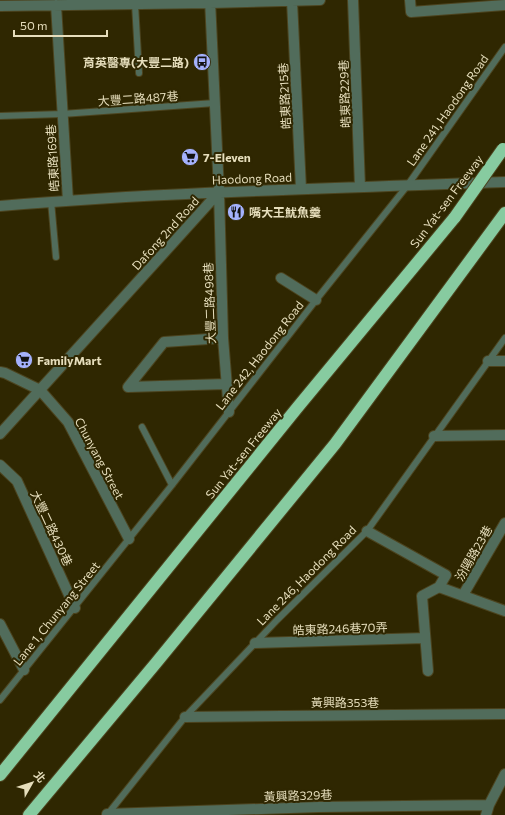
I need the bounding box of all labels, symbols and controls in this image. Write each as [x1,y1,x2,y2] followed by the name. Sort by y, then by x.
[14,12,107,38] scale bar
[20,18,48,32] text: 50 m
[192,52,212,72] bus stop icon: 育英醫專(大豐二路)
[403,52,491,168] street label: Lane 241, Haodong Road
[83,55,189,69] place label: 育英醫專(大豐二路)
[336,59,352,129] street label: 皓東路229巷
[275,62,293,130] street label: 皓東路215巷
[97,88,179,108] street label: 大豐二路487巷
[43,124,61,192] street label: 皓東路169巷
[180,147,200,167] supermarket icon: 7-Eleven
[203,150,251,164] place label: 7-Eleven
[407,152,485,250] street label: Sun Yat-sen Freeway
[212,170,292,186] street label: Haodong Road
[129,194,201,272] street label: Dafong 2nd Road
[226,202,246,222] restaurant icon: 嘴大王魷魚羹
[249,205,321,219] place label: 嘴大王魷魚羹
[201,262,217,344] street label: 大豐二路498巷
[212,298,306,412] street label: Lane 242, Haodong Road
[14,350,34,370] supermarket icon: FamilyMart
[37,353,101,367] place label: FamilyMart
[202,405,284,501] street label: Sun Yat-sen Freeway
[73,415,127,501] street label: Chunyang Street
[28,488,76,568] street label: 大豐二路430巷
[253,522,359,628] street label: Lane 246, Haodong Road
[452,523,494,583] street label: 汾陽路23巷
[10,558,102,668] street label: Lane 1, Chunyang Street
[292,619,388,637] street label: 皓東路246巷70弄
[311,695,379,709] street label: 黃興路353巷
[12,763,52,803] north arrow
[32,768,49,785] text: 北
[263,787,333,803] street label: 黃興路329巷

